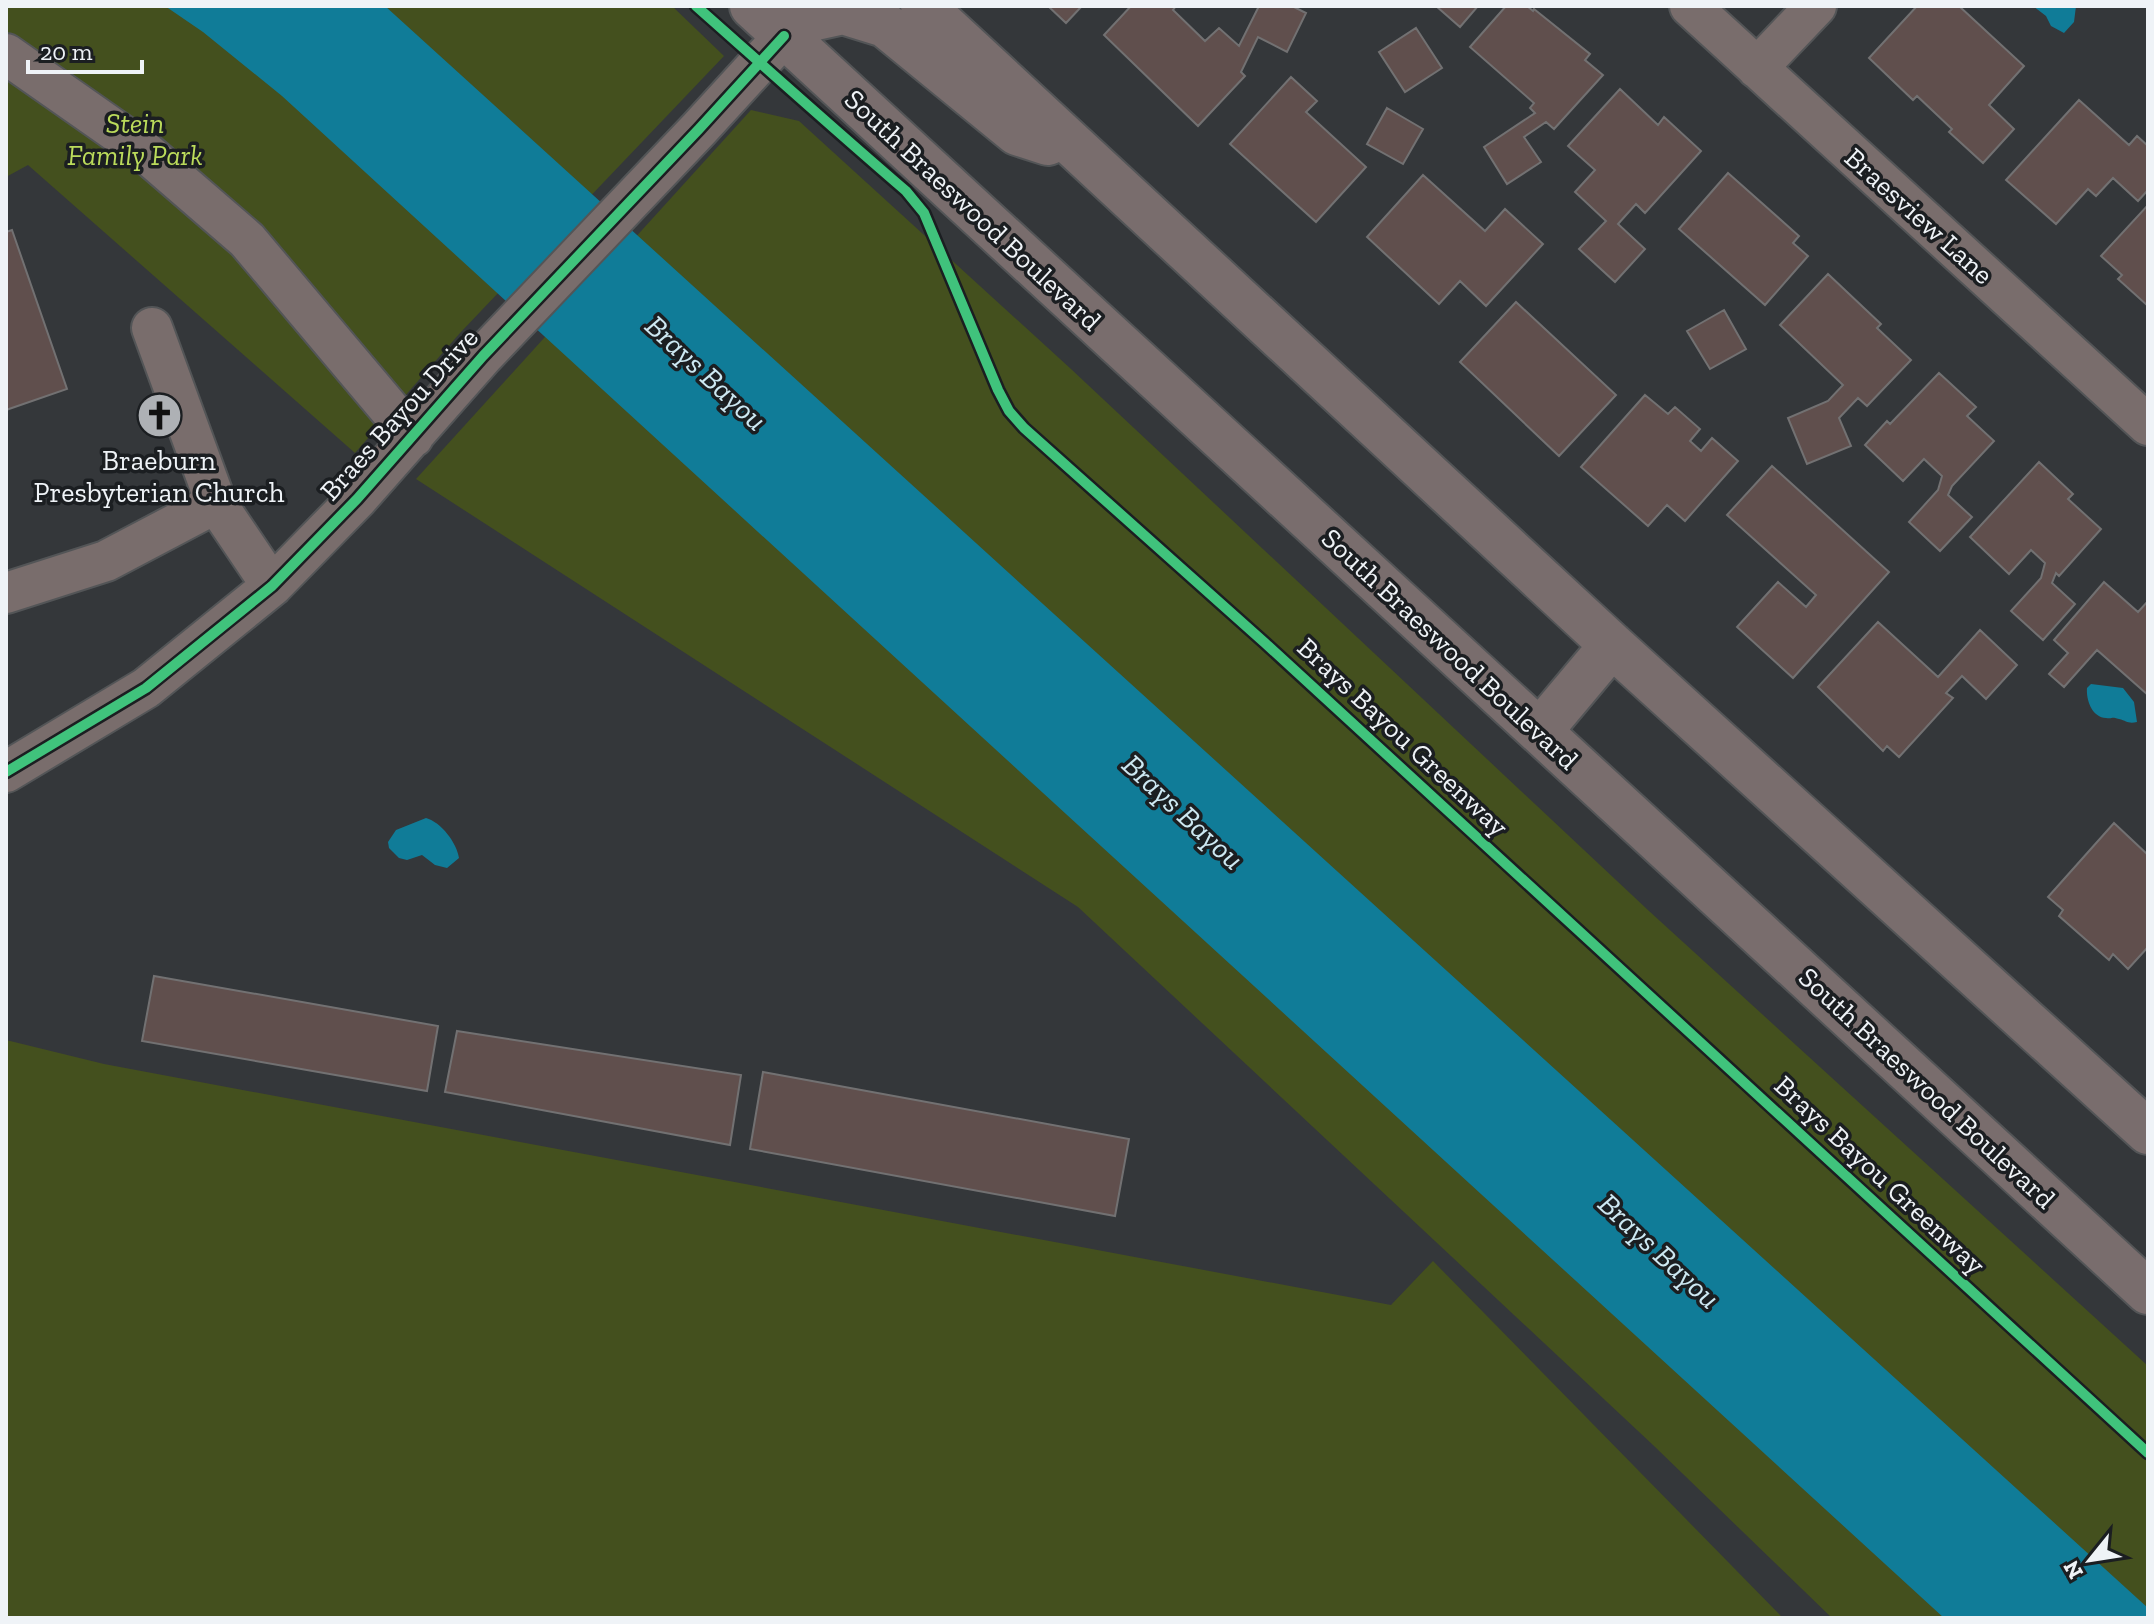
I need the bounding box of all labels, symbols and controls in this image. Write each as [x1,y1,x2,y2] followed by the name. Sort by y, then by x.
[28,24,142,74] scale bar
[40,37,93,66] text: 20 m
[838,83,1108,337] street label: South Braeswood Boulevard
[67,107,203,172] park label: Stein Family Park
[1838,141,2000,291] street label: Braesview Lane
[638,308,774,438] water label: Brays Bayou
[313,321,485,507] street label: Braes Bayou Drive
[135,392,183,440] church icon: Braeburn Presbyterian Church
[34,444,285,509] place label: Braeburn Presbyterian Church
[1315,522,1585,776] street label: South Braeswood Boulevard
[1291,631,1516,844] street label: Brays Bayou Greenway
[1115,747,1251,877] water label: Brays Bayou
[1792,961,2062,1215] street label: South Braeswood Boulevard
[1768,1069,1993,1282] street label: Brays Bayou Greenway
[1591,1186,1727,1316] water label: Brays Bayou
[2050,1520,2130,1600] north arrow
[2057,1556,2089,1584] text: N

